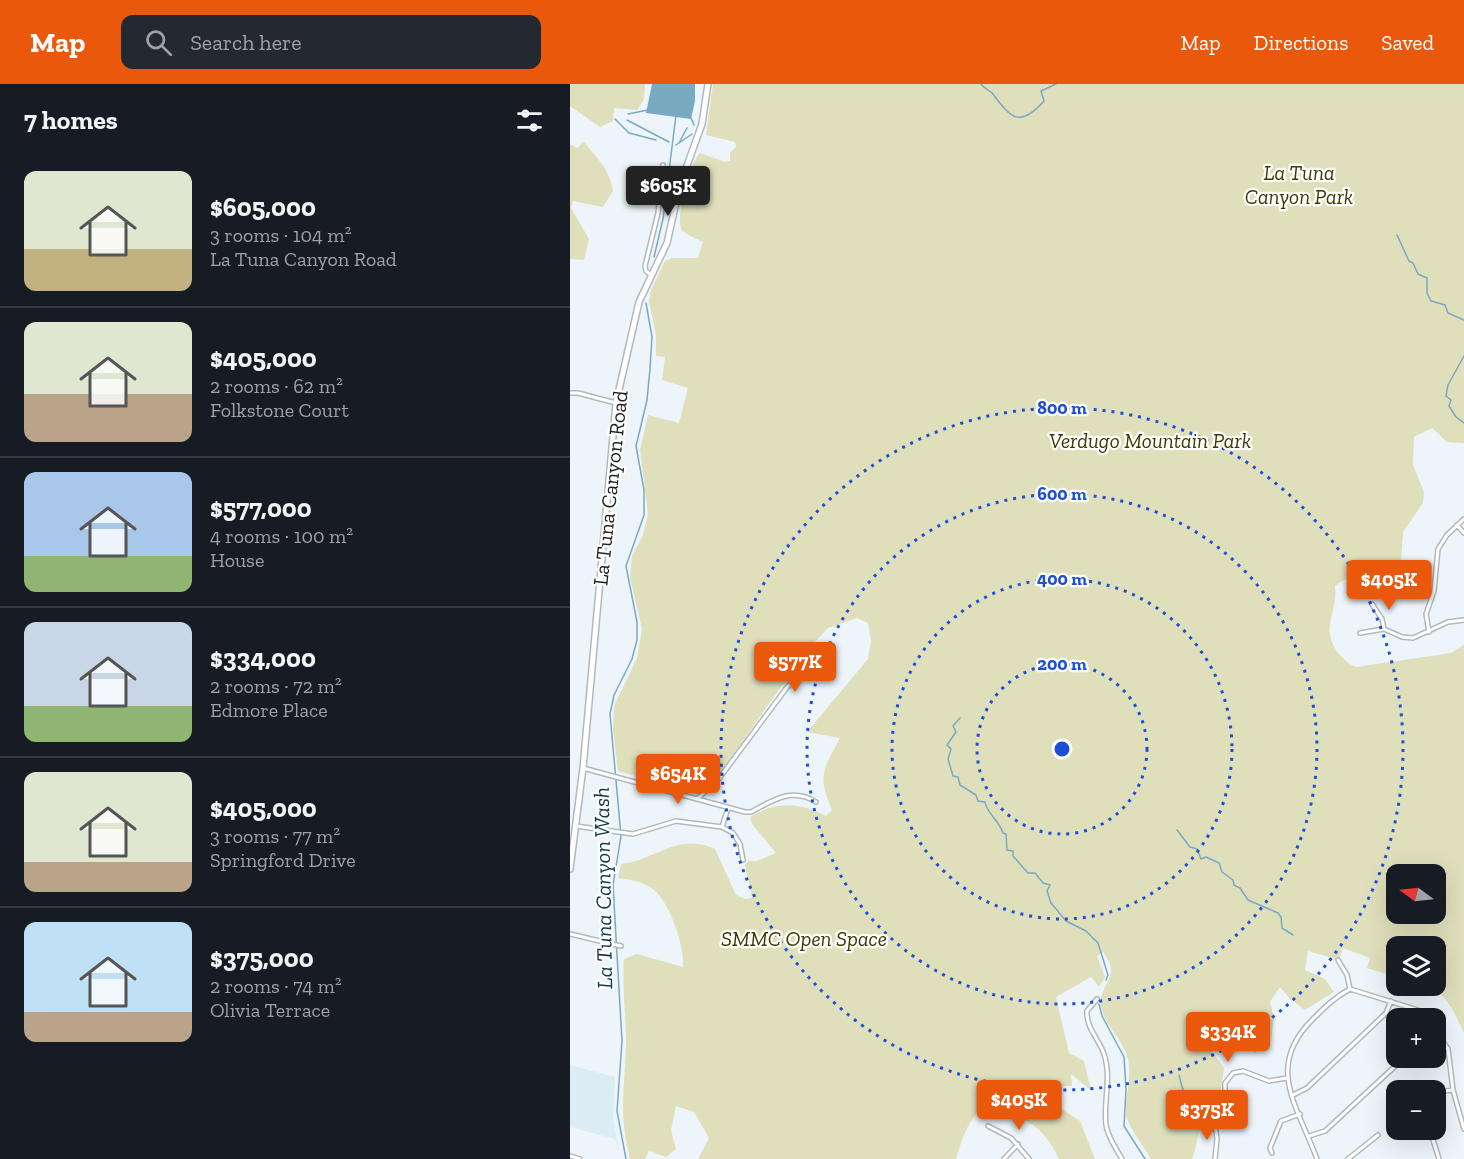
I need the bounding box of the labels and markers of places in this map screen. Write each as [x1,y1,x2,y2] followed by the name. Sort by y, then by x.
[626,166,710,217] pin: $605K
[1347,560,1431,611] pin: $405K
[753,642,837,693] pin: $577K
[1052,739,1072,759] centre of rings
[636,754,720,805] pin: $654K
[1186,1012,1270,1063] pin: $334K
[977,1080,1061,1131] pin: $405K
[1165,1090,1249,1141] pin: $375K

